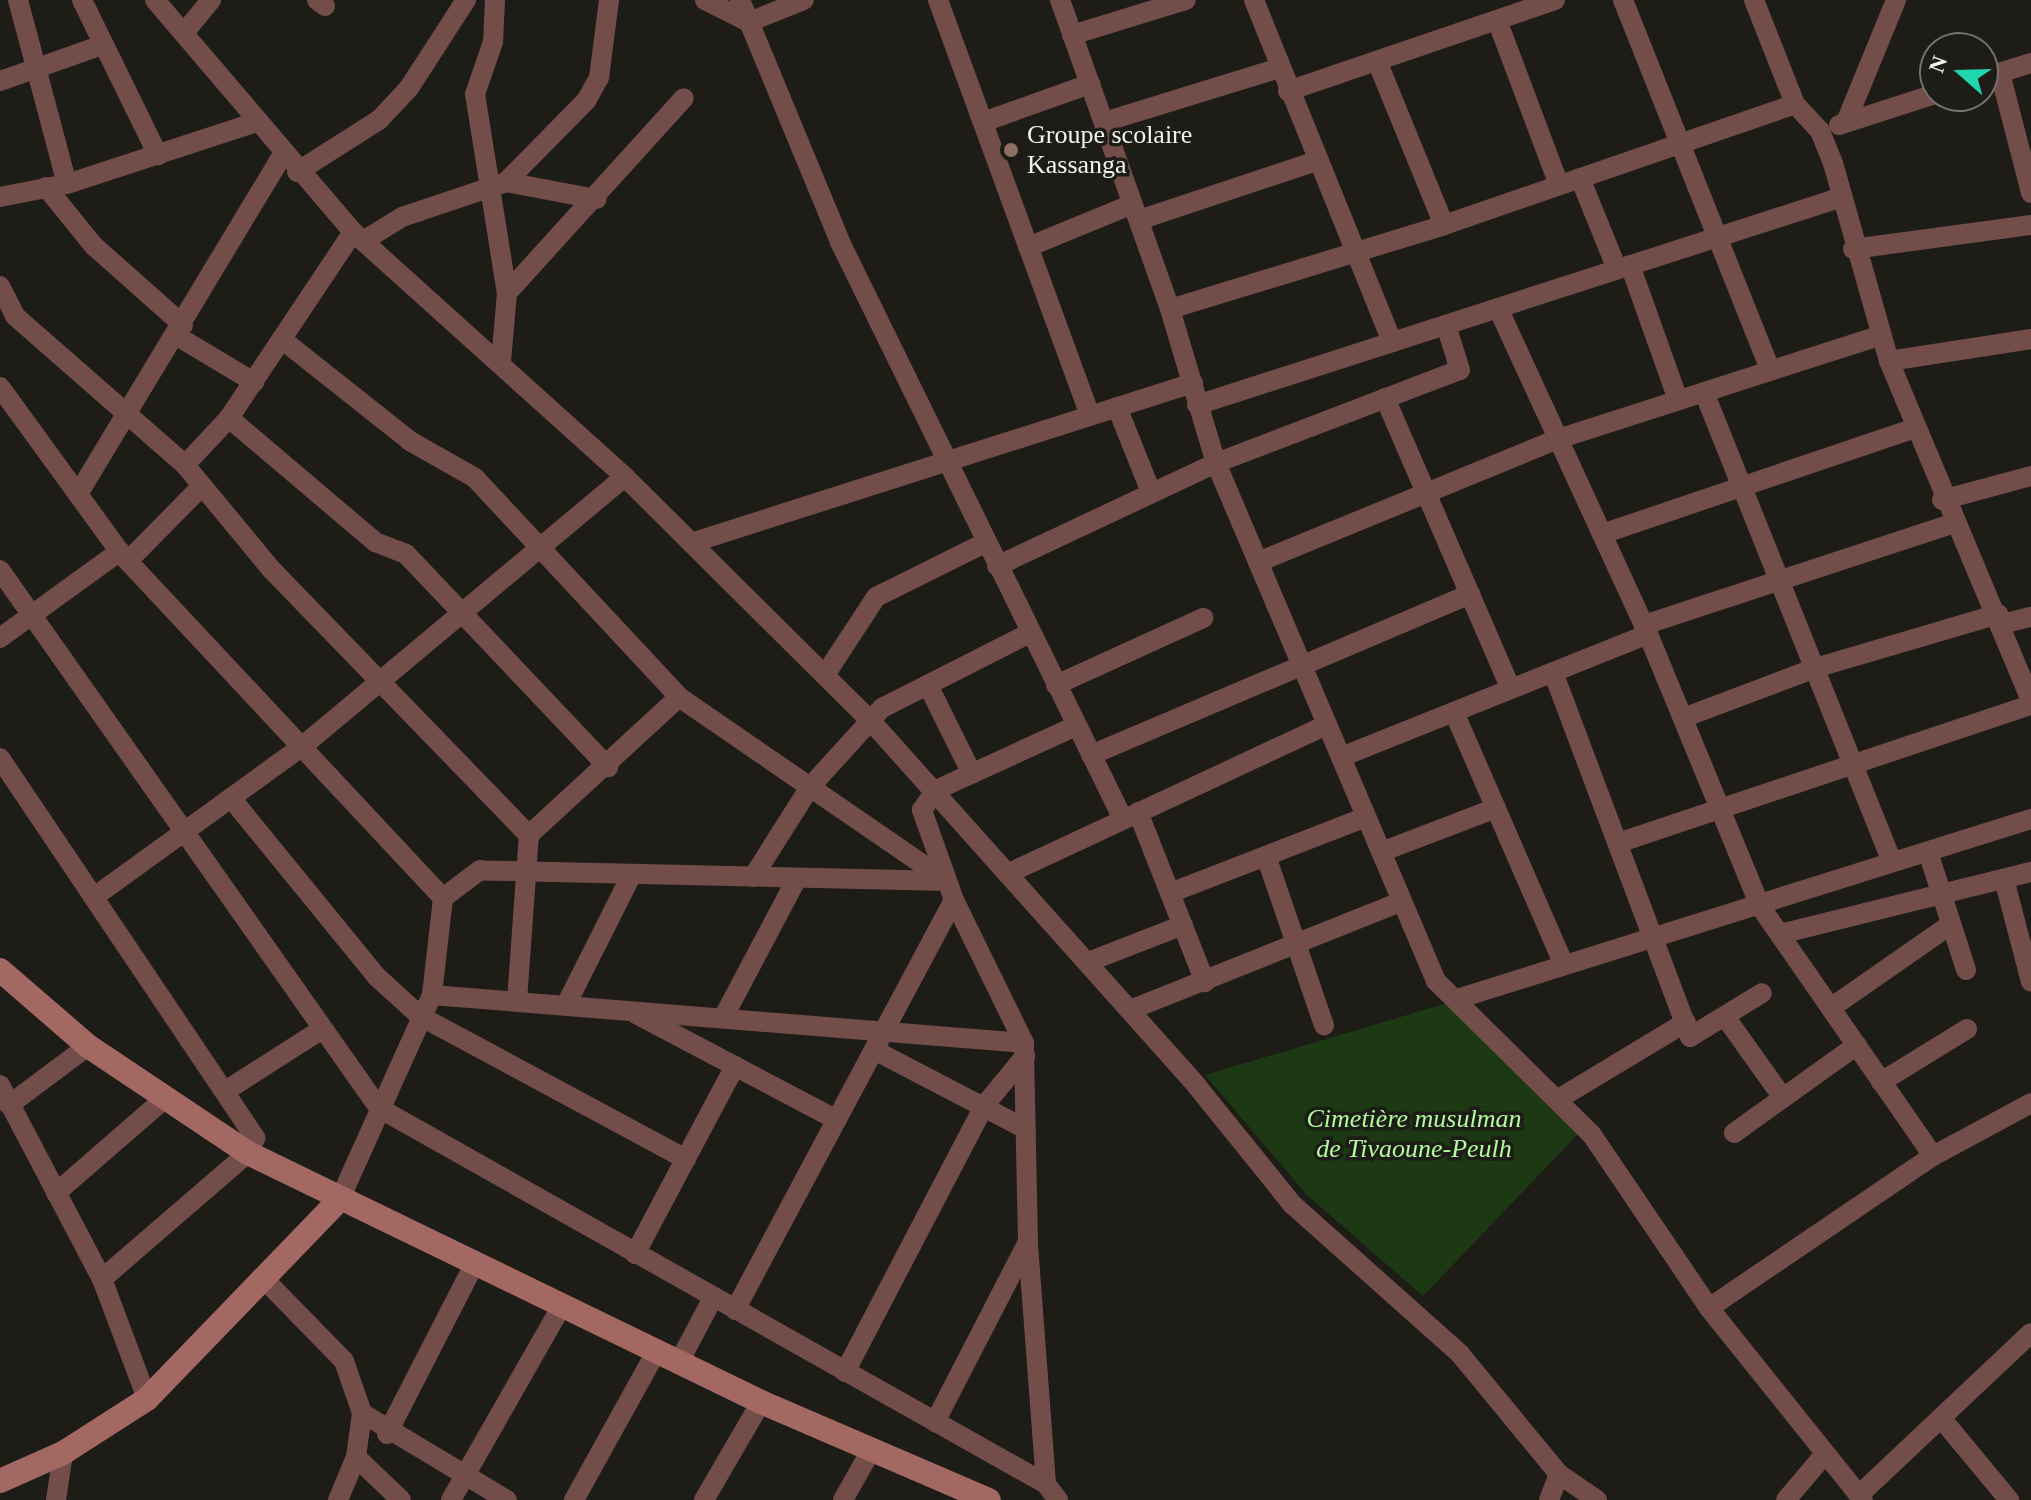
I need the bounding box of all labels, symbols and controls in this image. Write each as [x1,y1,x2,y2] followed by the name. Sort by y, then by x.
[1919,32,1999,112] north arrow
[1923,53,1952,76] text: N
[1027,119,1192,180] place label: Groupe scolaire Kassanga
[1002,141,1020,159] marker: Groupe scolaire Kassanga
[1307,1103,1521,1164] park label: Cimetière musulman de Tivaoune-Peulh

